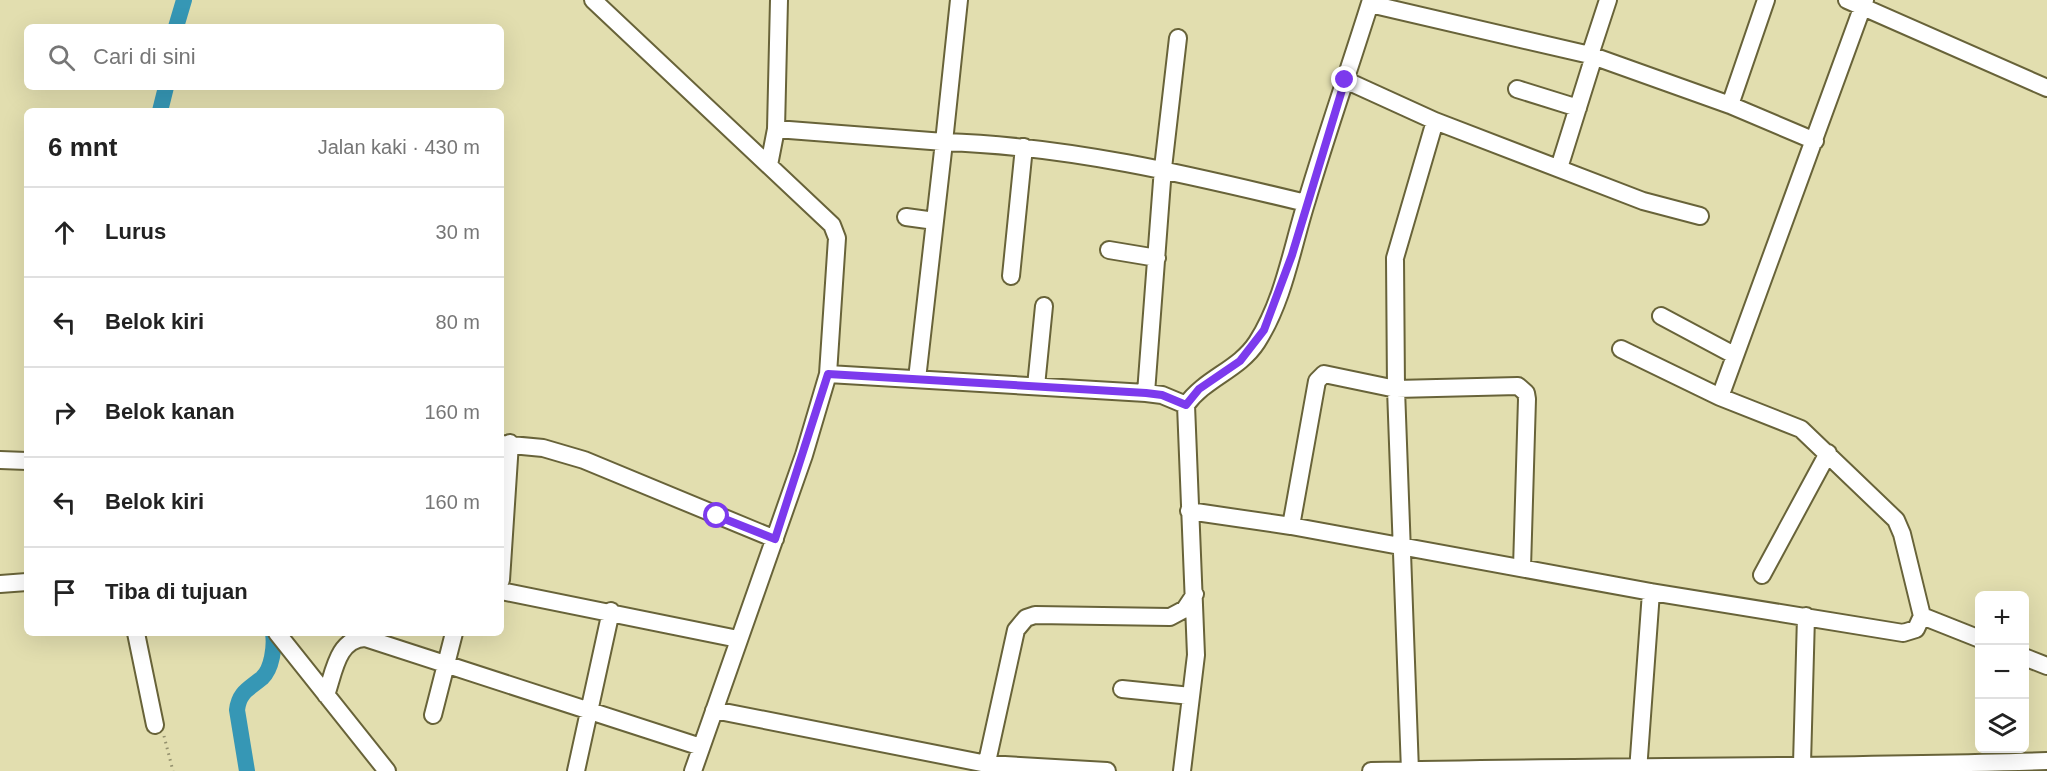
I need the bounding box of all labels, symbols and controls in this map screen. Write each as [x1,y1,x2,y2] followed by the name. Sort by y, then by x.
[24,24,504,90] search box
[45,41,78,74] icon: search
[93,44,196,69] text: Cari di sini
[1331,66,1357,92] route end
[48,132,117,162] text: 6 mnt
[318,136,480,158] text: Jalan kaki · 430 m
[48,216,81,249] icon: ahead
[105,219,166,244] text: Lurus
[436,221,480,243] text: 30 m
[48,306,81,339] icon: left
[105,309,204,334] text: Belok kiri
[436,311,480,333] text: 80 m
[48,396,81,429] icon: right
[105,399,235,424] text: Belok kanan
[424,401,480,423] text: 160 m
[48,486,81,519] icon: left
[105,489,204,514] text: Belok kiri
[424,491,480,513] text: 160 m
[703,502,729,528] route start
[48,576,81,609] icon: arrive
[105,579,248,604] text: Tiba di tujuan
[1975,591,2029,753] map controls
[1975,591,2029,645] button: +
[1975,645,2029,699] button: −
[1975,699,2029,753] button: layers

